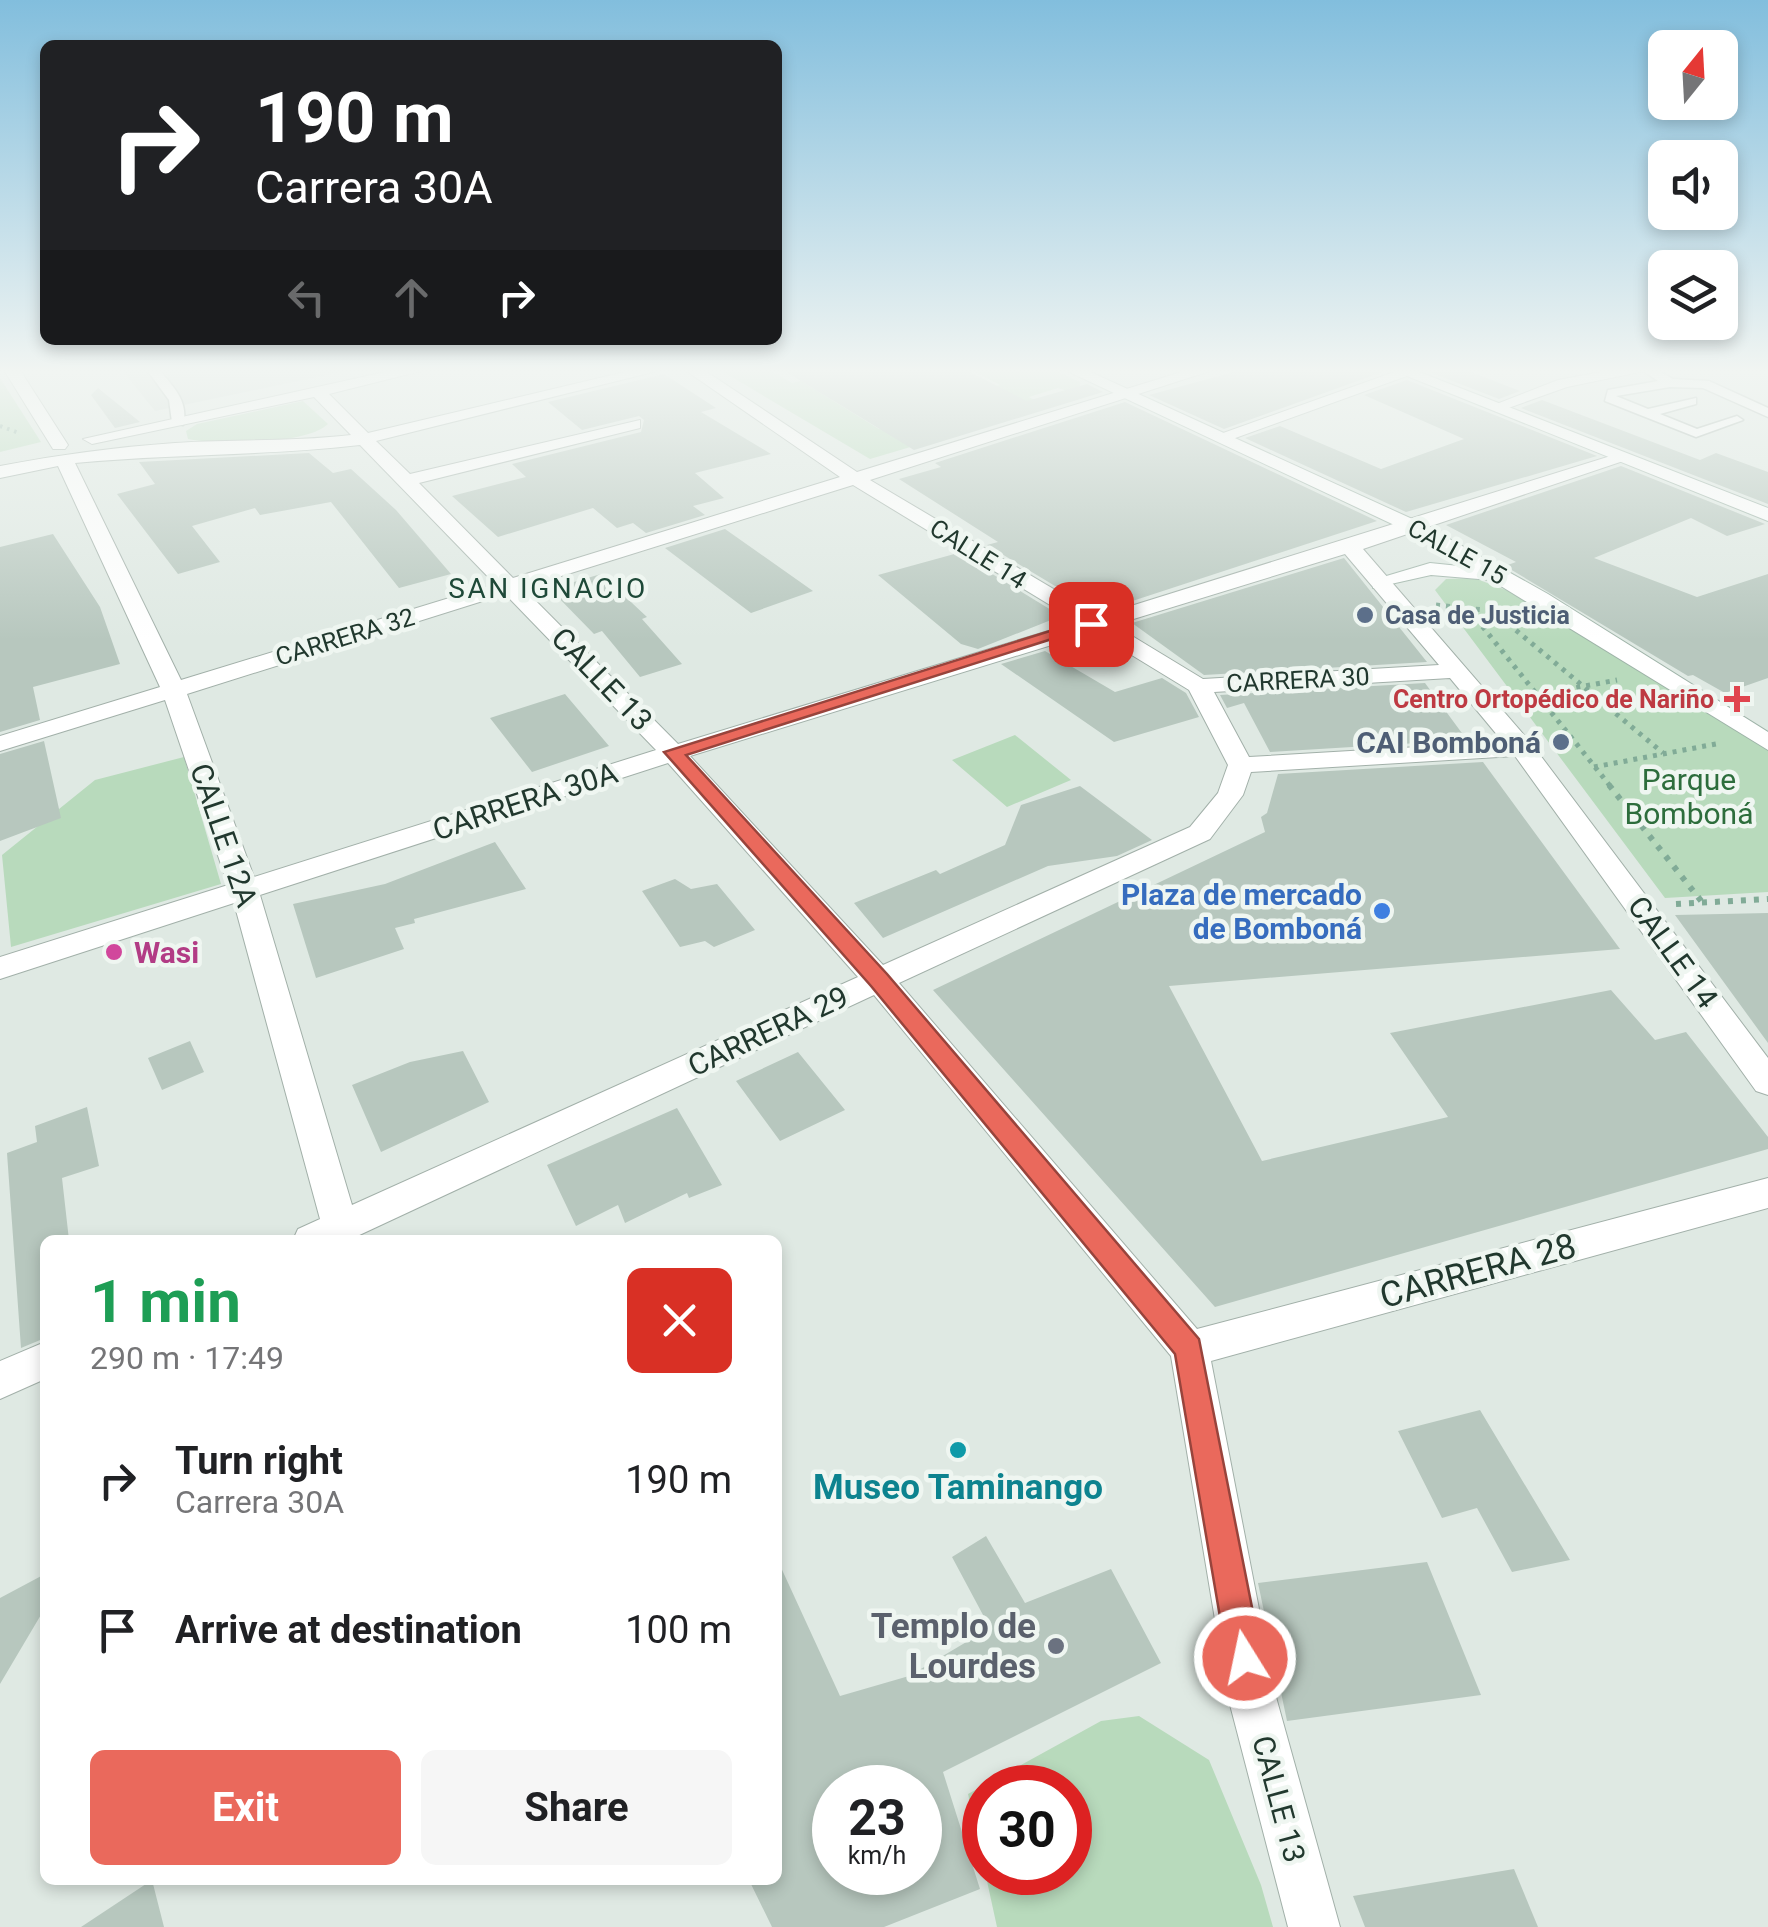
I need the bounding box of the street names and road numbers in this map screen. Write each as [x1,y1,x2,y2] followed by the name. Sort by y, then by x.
[925,513,1031,595] street label: CALLE 14
[1403,513,1511,591] street label: CALLE 15
[272,602,418,672] street label: CARRERA 32
[544,620,660,738] street label: CALLE 13
[1226,662,1370,698] street label: CARRERA 30
[428,755,622,847] street label: CARRERA 30A
[183,759,265,912] street label: CALLE 12A
[1621,889,1725,1015] street label: CALLE 14
[683,979,853,1083] street label: CARRERA 29
[1376,1225,1580,1317] street label: CARRERA 28
[1245,1732,1313,1866] street label: CALLE 13

